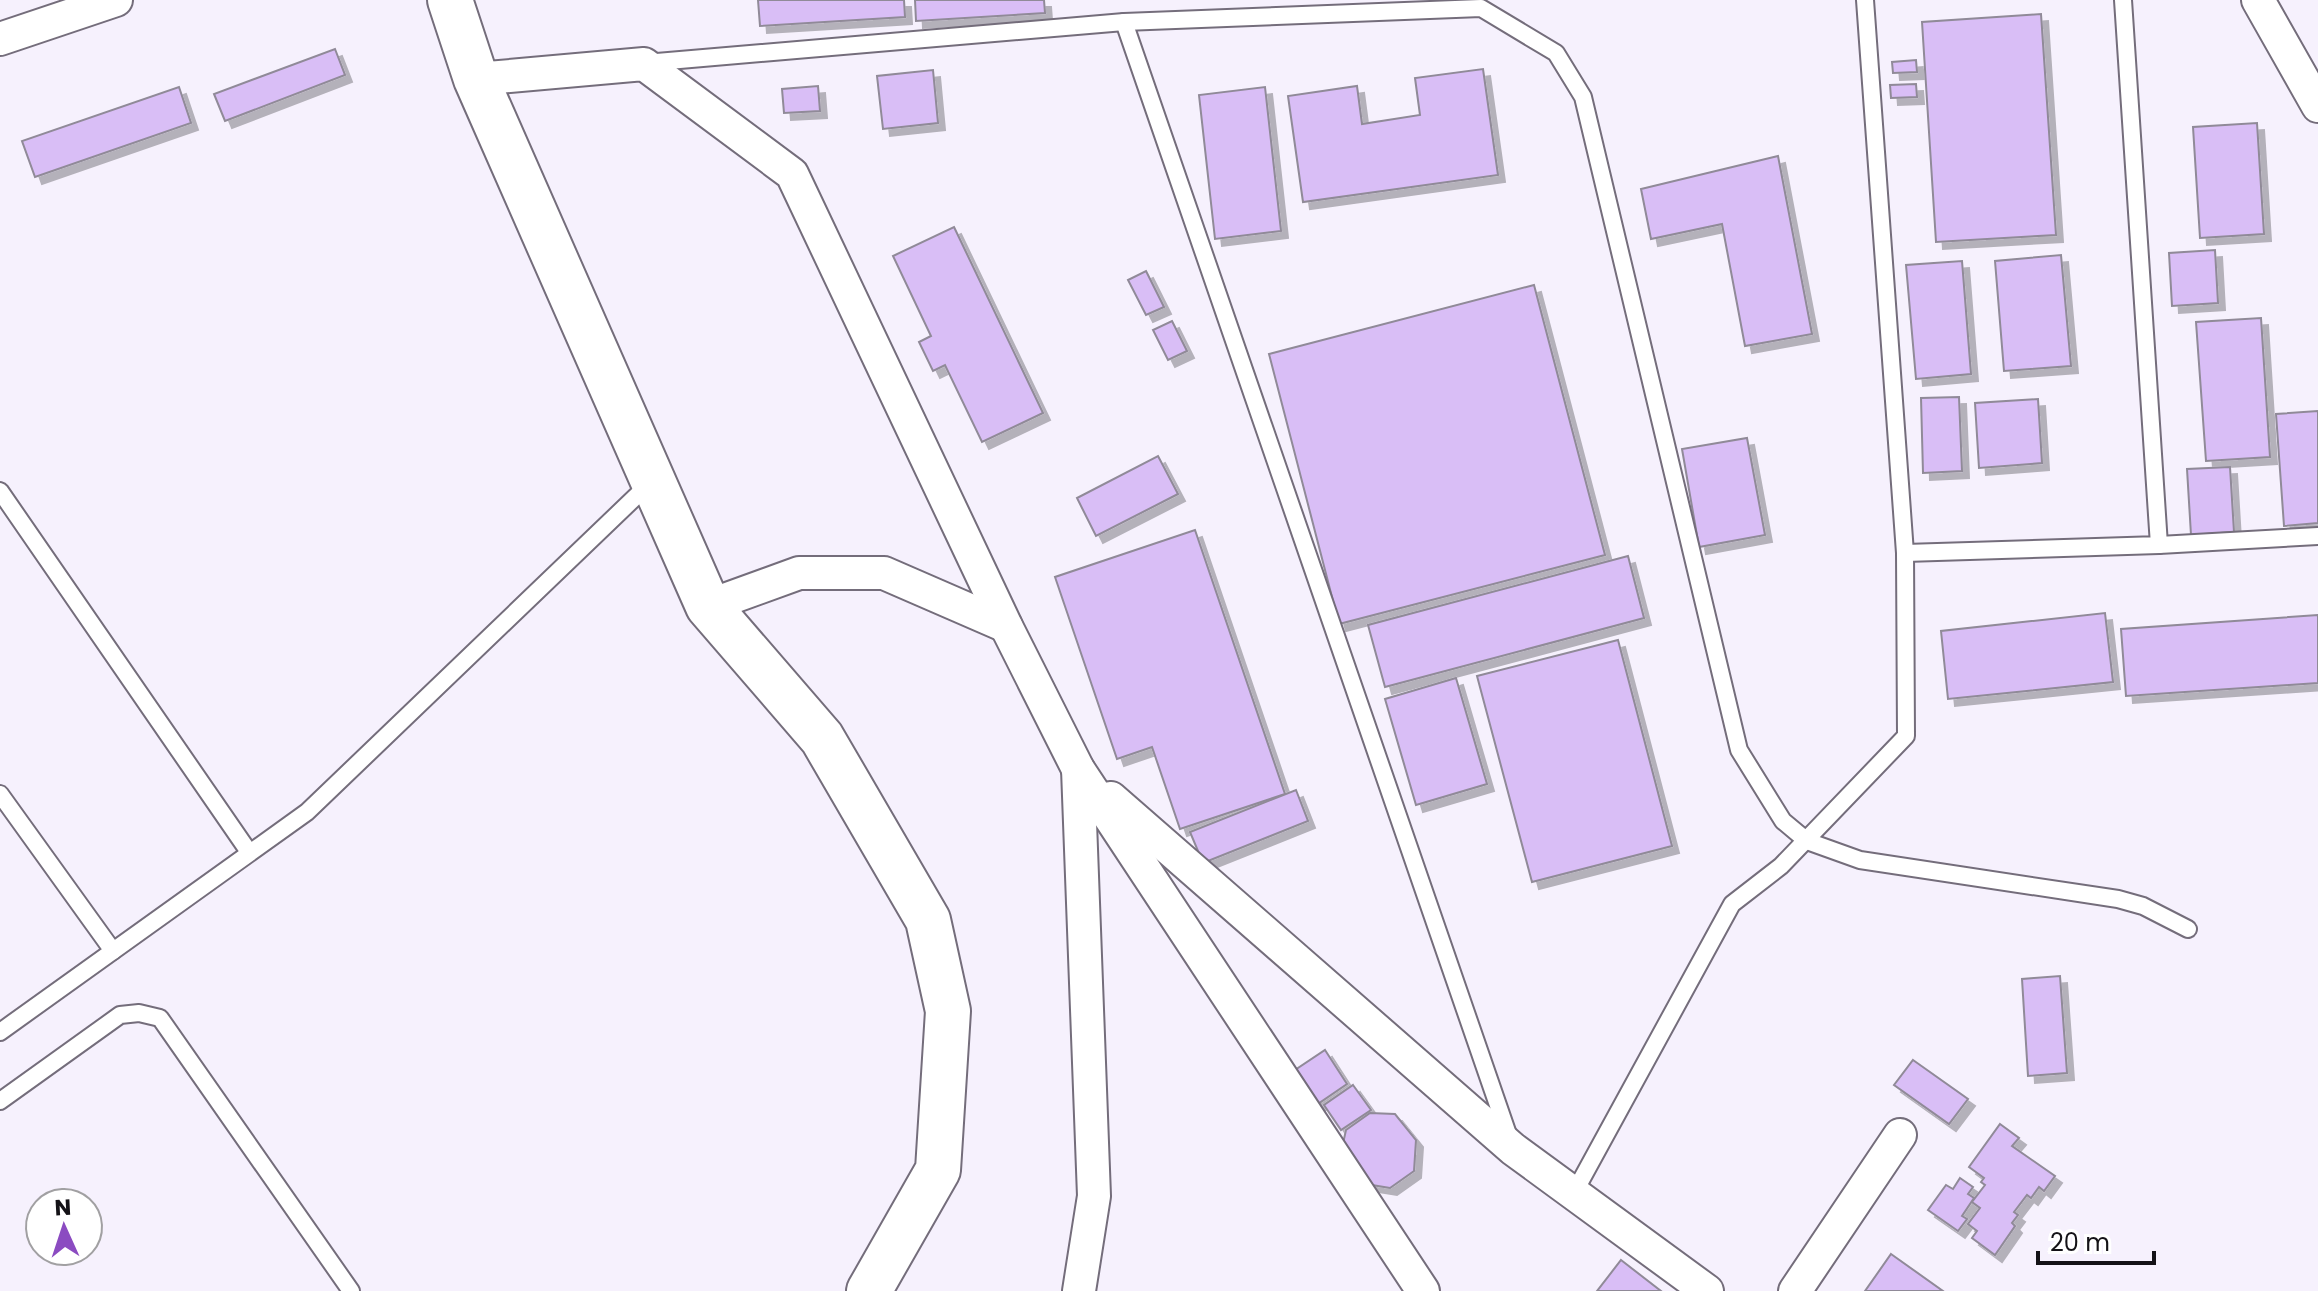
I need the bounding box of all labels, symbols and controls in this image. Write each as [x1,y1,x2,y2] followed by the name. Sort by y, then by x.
[24,1187,104,1267] north arrow
[54,1192,72,1223] text: N
[2038,1215,2154,1265] scale bar
[2050,1226,2110,1259] text: 20 m

